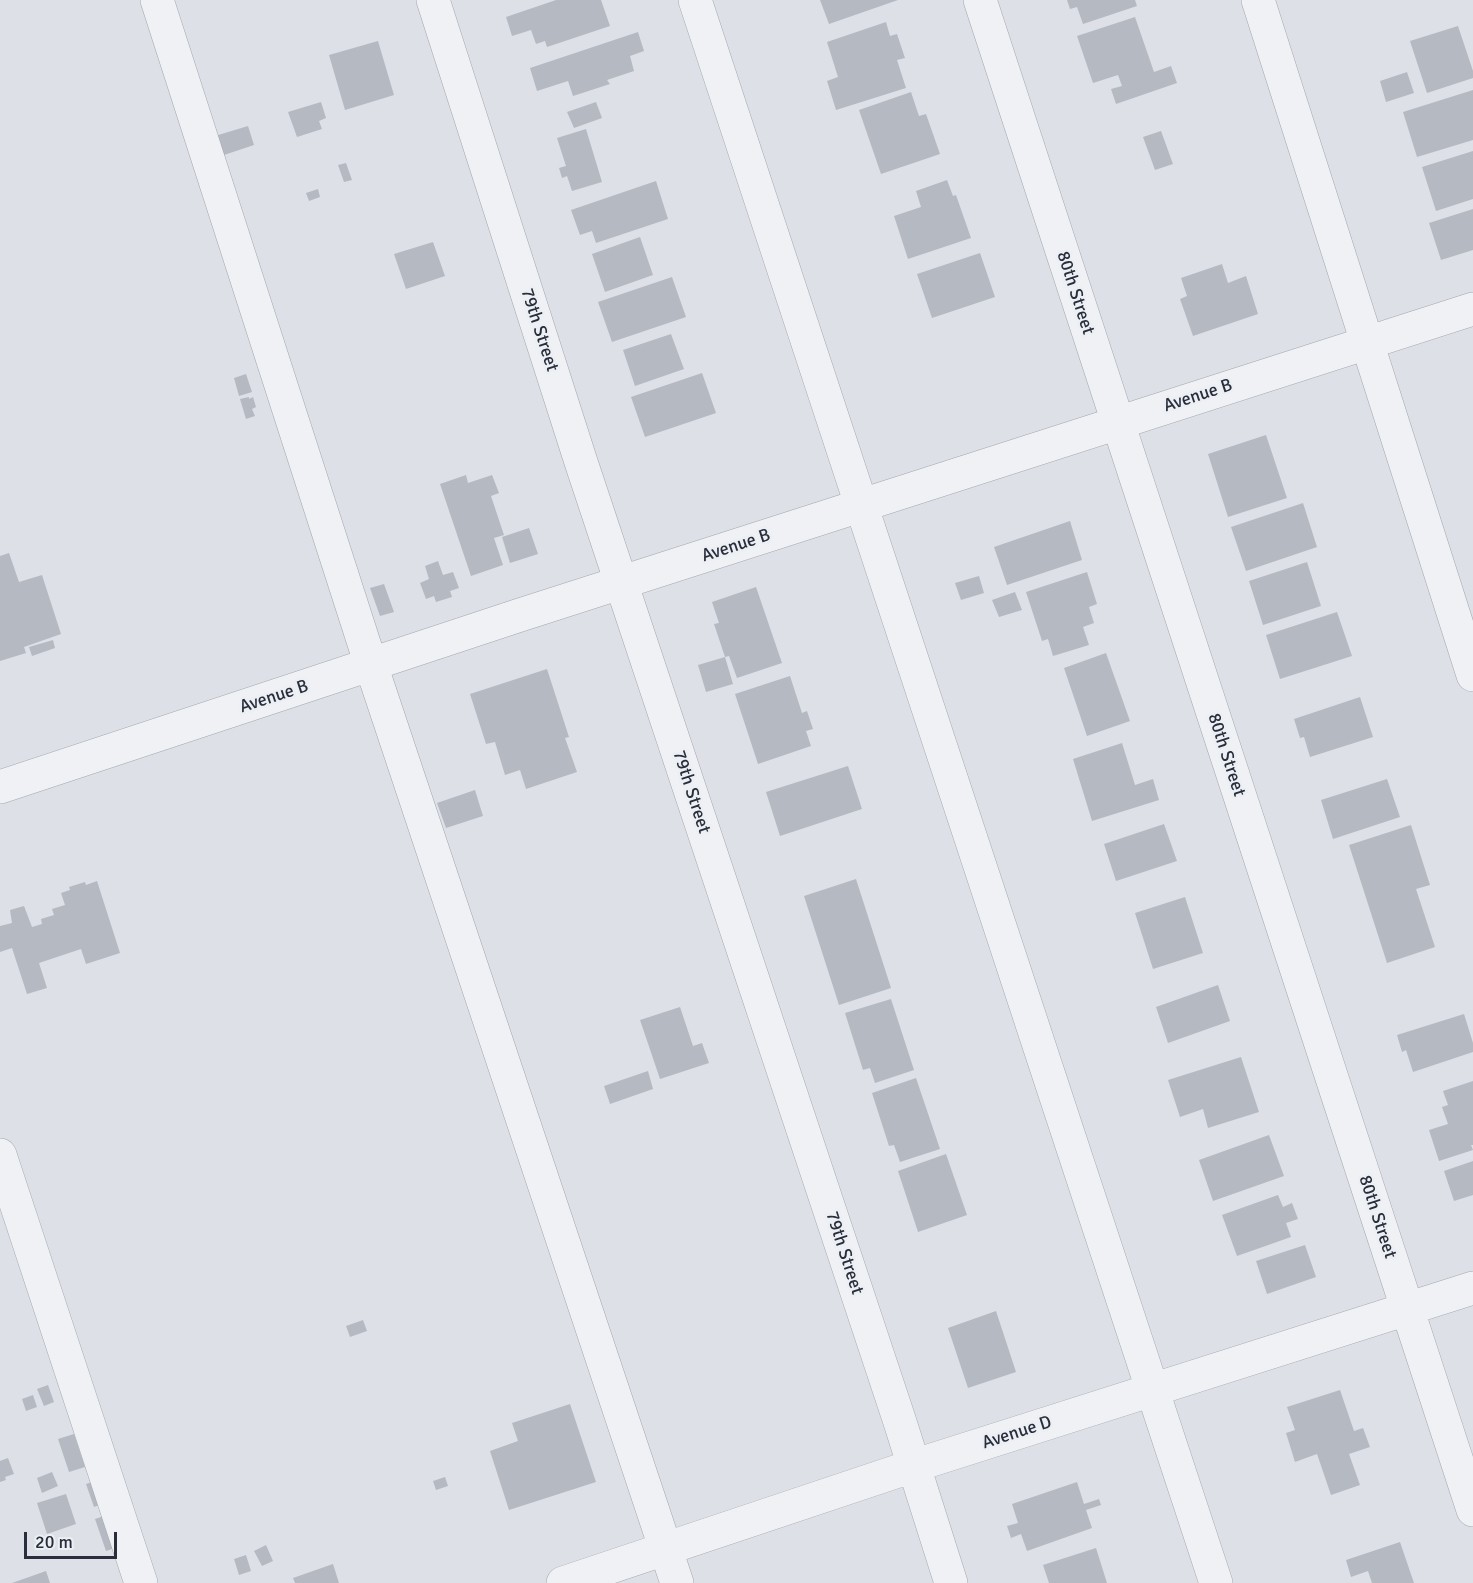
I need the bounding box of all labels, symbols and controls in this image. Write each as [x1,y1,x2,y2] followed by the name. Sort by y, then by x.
[1051,249,1099,337] street label: 80th Street
[515,286,563,374] street label: 79th Street
[1161,375,1235,417] street label: Avenue B
[699,525,773,567] street label: Avenue B
[237,676,311,718] street label: Avenue B
[1202,711,1250,799] street label: 80th Street
[667,748,715,836] street label: 79th Street
[1353,1173,1401,1261] street label: 80th Street
[820,1209,868,1297] street label: 79th Street
[979,1412,1055,1454] street label: Avenue D
[27,1520,120,1558] scale bar
[35,1531,73,1553] text: 20 m

